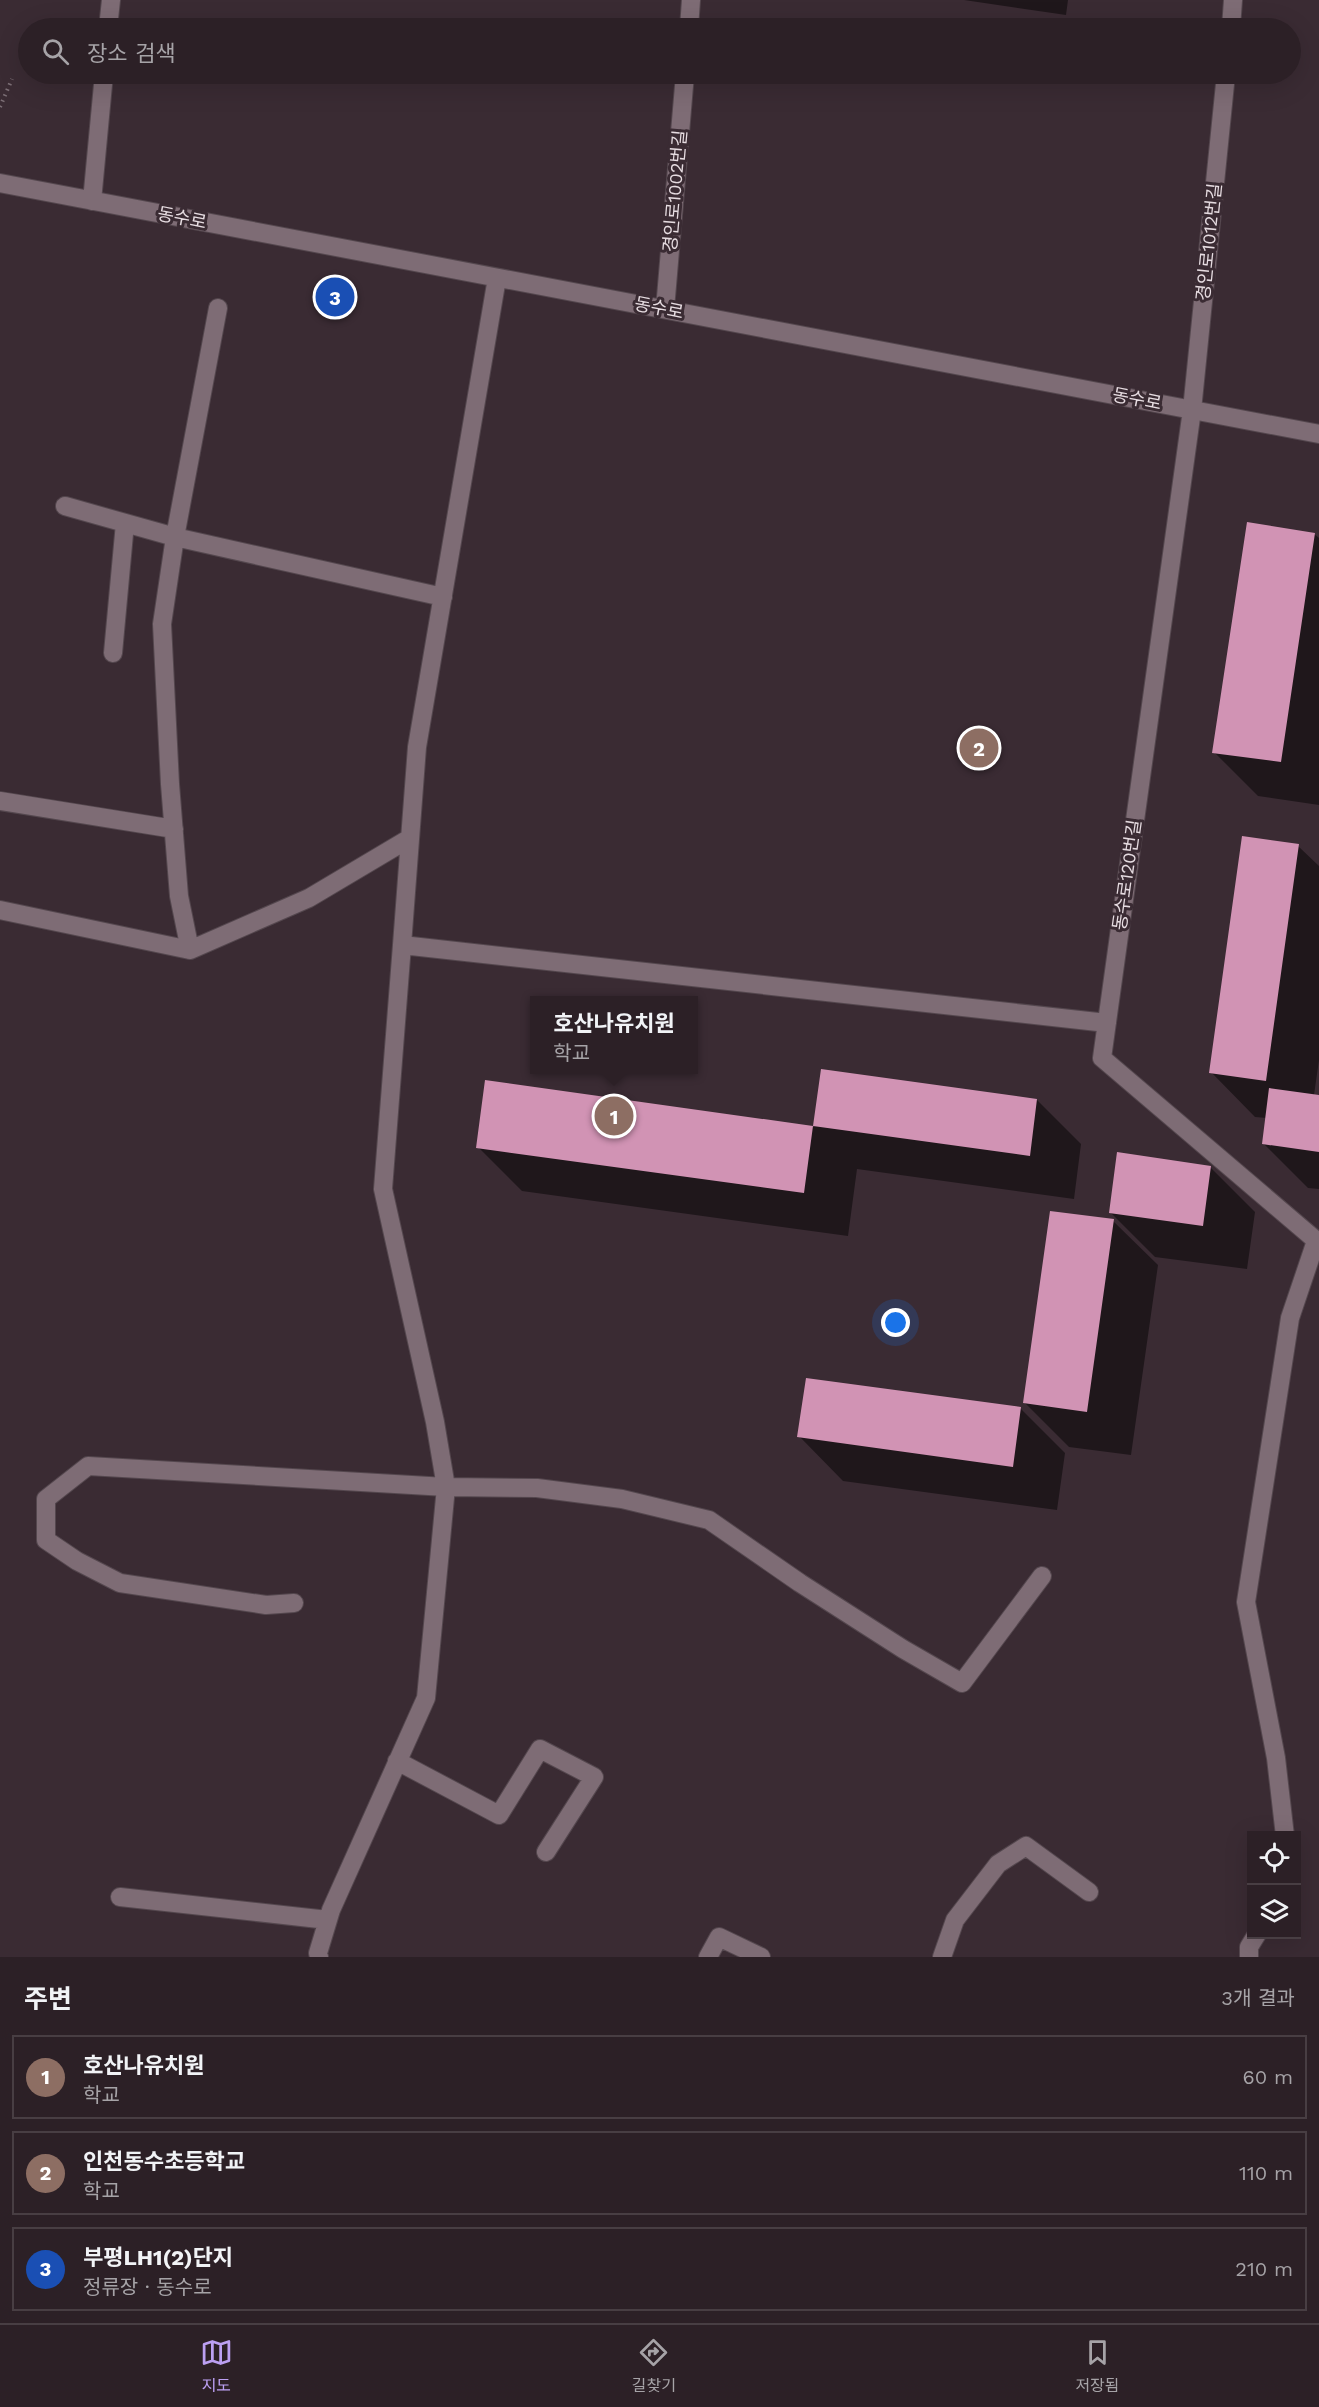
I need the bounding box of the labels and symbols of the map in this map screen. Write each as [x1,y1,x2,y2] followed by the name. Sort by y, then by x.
[659,129,690,253] street label: 경인로1002번길
[1192,182,1225,302] street label: 경인로1012번길
[156,202,208,233] street label: 동수로
[316,274,354,320] pin: 3
[633,292,685,323] street label: 동수로
[1111,383,1163,414] street label: 동수로
[960,726,998,771] pin: 2
[1108,818,1145,932] street label: 동수로120번길
[594,1094,634,1138] pin: 1
[881,1308,910,1337] your location

